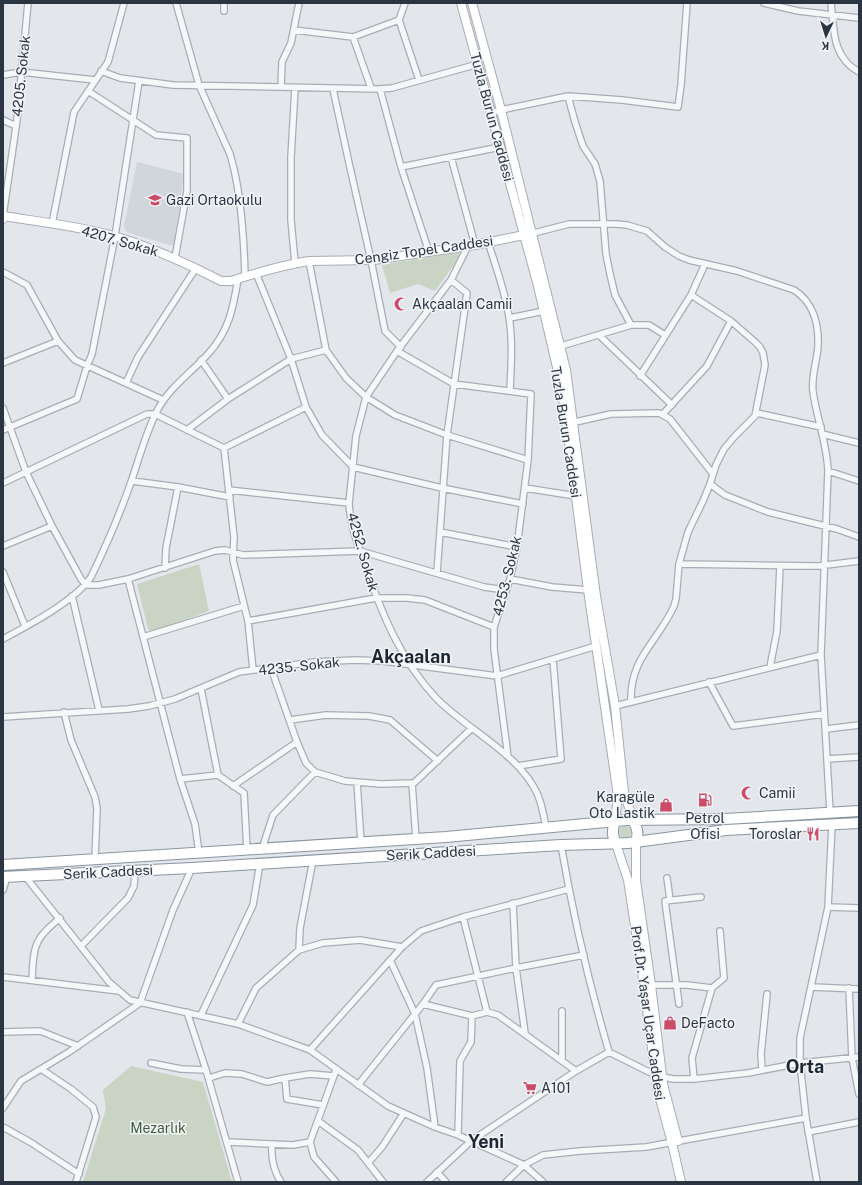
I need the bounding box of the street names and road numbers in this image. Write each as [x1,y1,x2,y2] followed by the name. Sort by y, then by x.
[9,34,33,117] street label: 4205. Sokak
[467,51,517,183] street label: Tuzla Burun Caddesi
[80,222,160,260] street label: 4207. Sokak
[354,232,494,268] street label: Cengiz Topel Caddesi
[548,365,584,499] street label: Tuzla Burun Caddesi
[344,511,382,593] street label: 4252. Sokak
[489,534,525,618] street label: 4253. Sokak
[257,654,341,678] street label: 4235. Sokak
[386,843,476,863] street label: Serik Caddesi
[63,862,153,882] street label: Serik Caddesi
[628,925,668,1101] street label: Prof.Dr. Yaşar Uçar Caddesi

